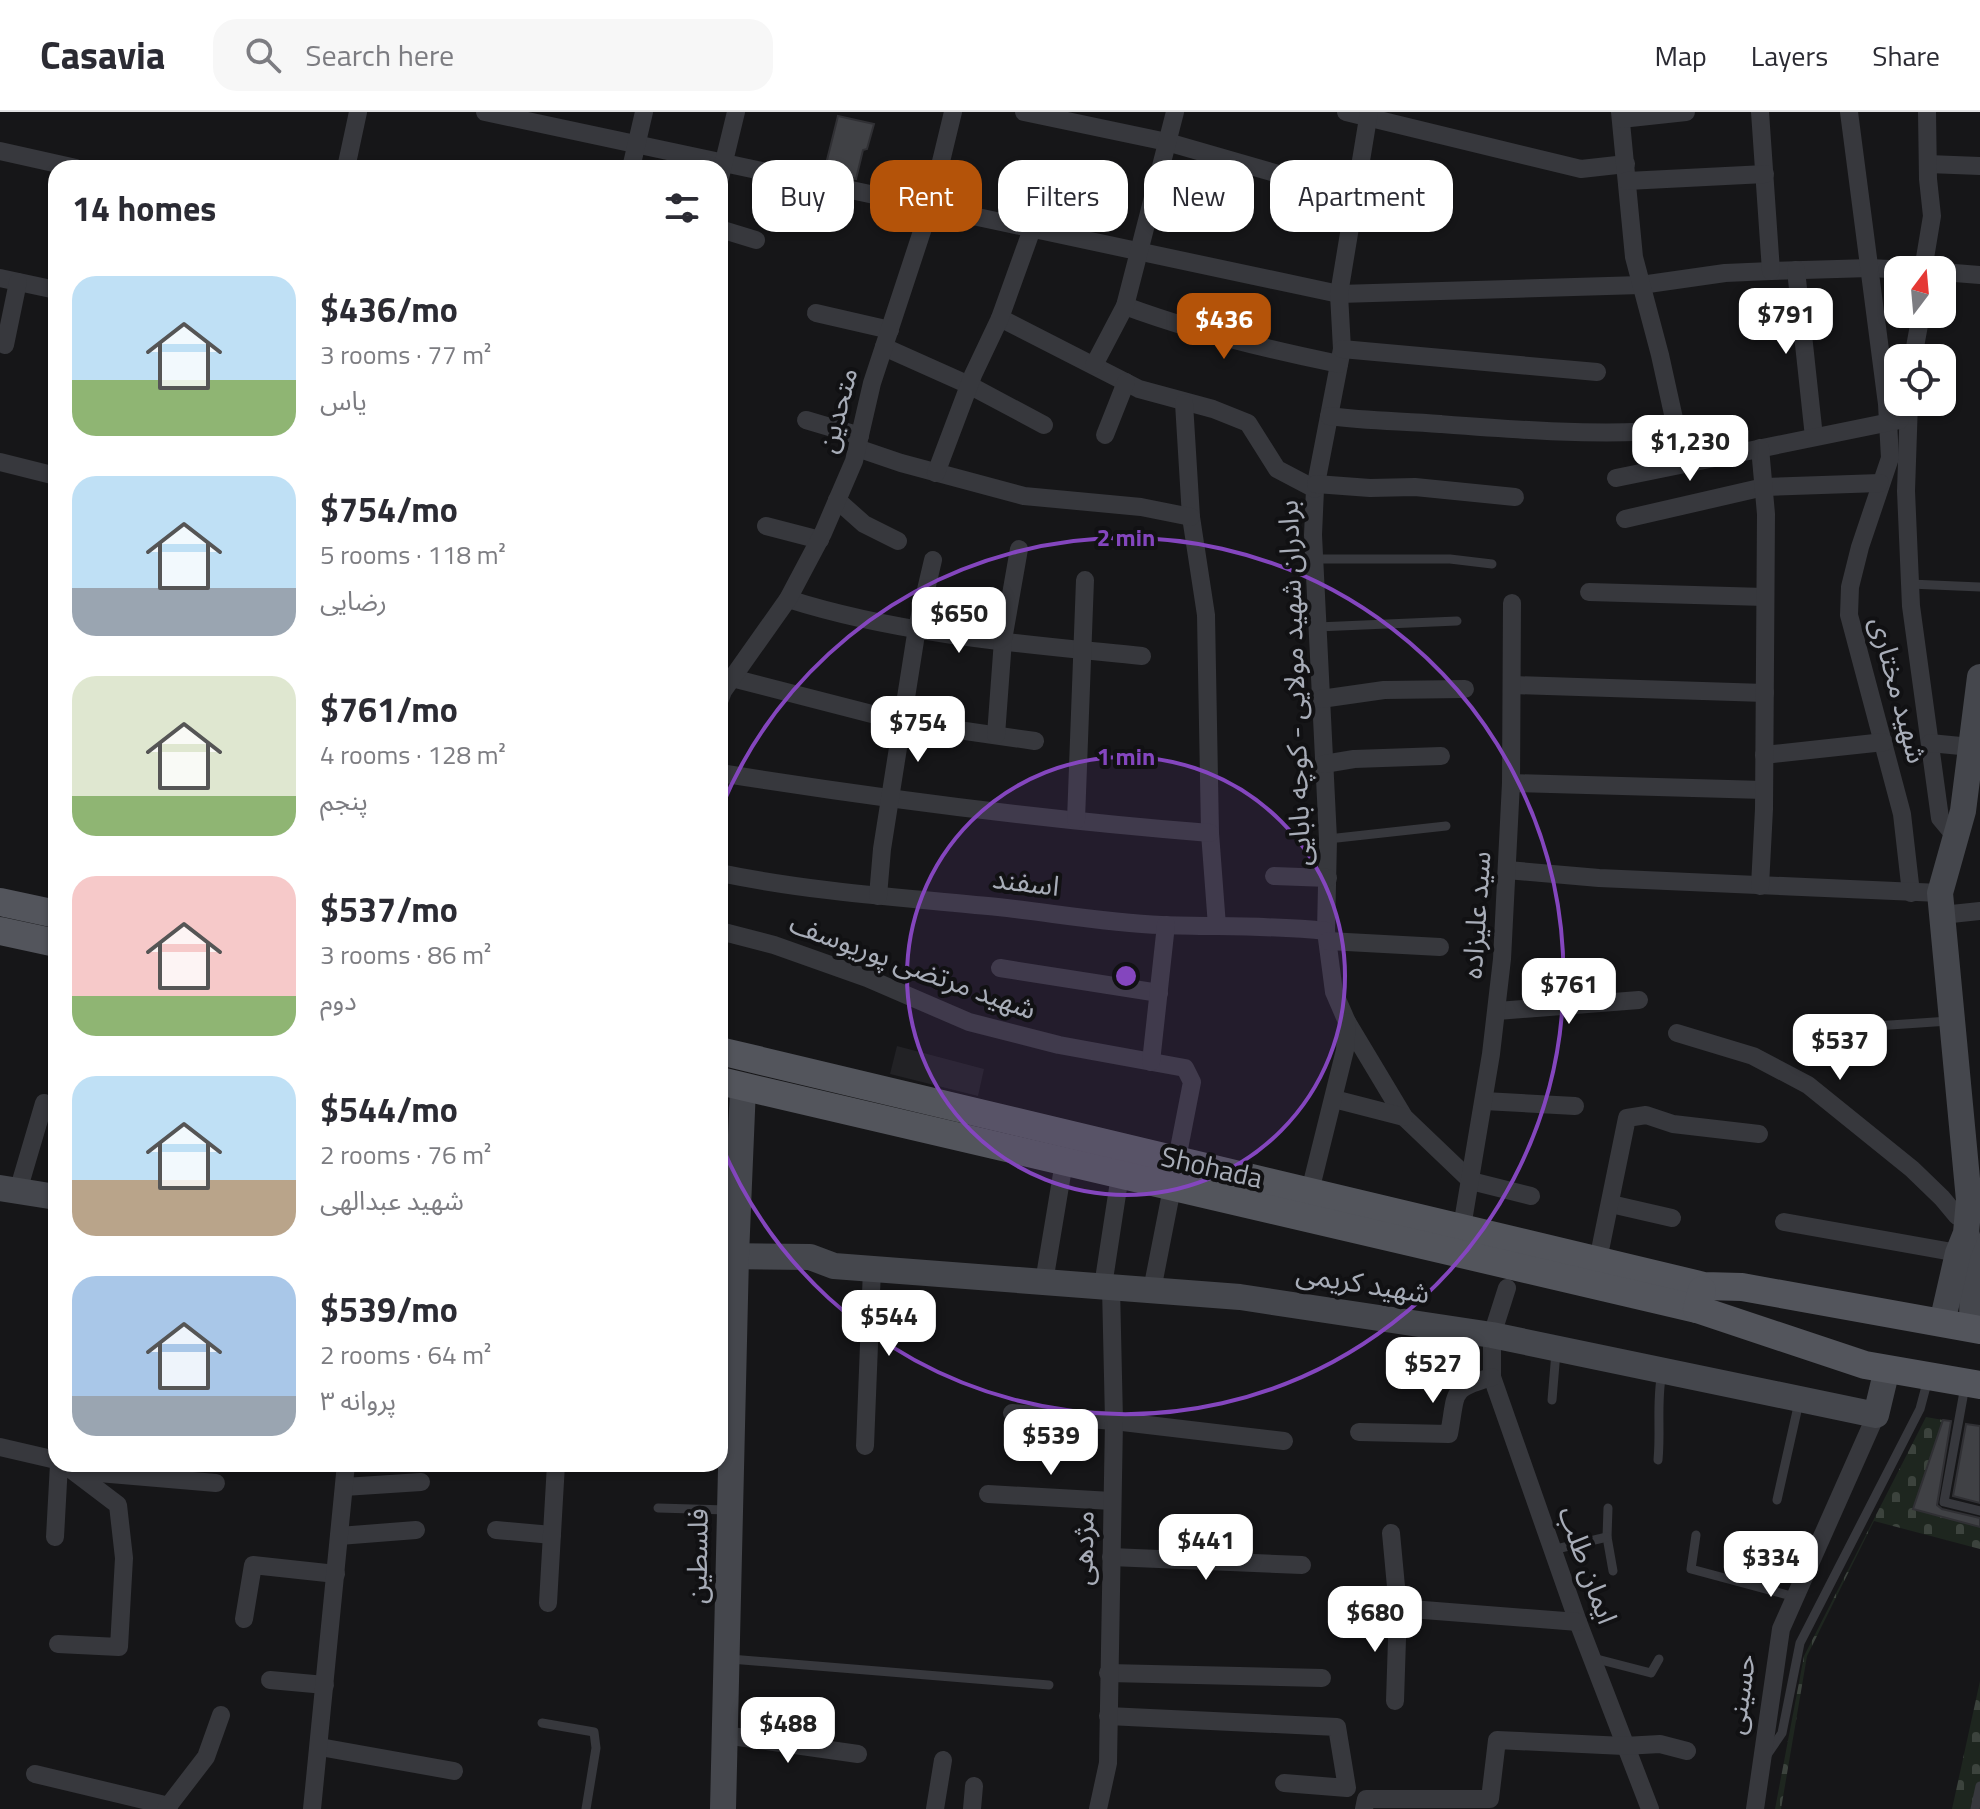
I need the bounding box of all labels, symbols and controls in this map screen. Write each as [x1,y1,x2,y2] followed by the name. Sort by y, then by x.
[213,19,773,91] search box
[40,26,165,84] text: Casavia
[305,32,454,78] text: Search here
[241,33,285,77] icon: search
[1654,34,1707,77] text: Map
[1751,34,1828,77] text: Layers
[1872,34,1940,77] text: Share
[752,160,854,232] chip: Buy
[870,160,982,232] chip: Rent
[998,160,1128,232] chip: Filters
[1144,160,1254,232] chip: New
[1270,160,1453,232] chip: Apartment
[72,182,216,234] text: 14 homes
[660,186,704,230] icon: filters
[1884,256,1956,328] north arrow
[1884,256,1956,416] map controls
[320,283,458,335] text: $436/mo
[1739,288,1833,356] pin: $791
[1177,293,1271,361] pin: $436
[1757,294,1815,333] text: $791
[1195,299,1253,338] text: $436
[136,308,232,404] icon: home
[320,335,491,374] text: 3 rooms · 77 m²
[1884,344,1956,416] button: locate
[805,362,869,457] street label: متحدین
[320,381,367,420] text: یاس
[1625,415,1755,483] pin: $1,230
[1650,421,1730,460] text: $1,230
[320,483,458,535] text: $754/mo
[1266,499,1321,867] street label: برادران شهید مولایی - کوچه بابایی
[136,508,232,604] icon: home
[1097,519,1155,555] text: 2 min
[320,535,506,574] text: 5 rooms · 118 m²
[320,581,387,620] text: رضایی
[912,587,1006,655] pin: $650
[930,593,988,632] text: $650
[1859,612,1940,768] street label: شهید مختاری
[320,683,458,735] text: $761/mo
[871,696,965,764] pin: $754
[889,702,947,741] text: $754
[136,708,232,804] icon: home
[320,735,506,774] text: 4 rooms · 128 m²
[1097,738,1155,774] text: 1 min
[320,781,368,820] text: پنجم
[1450,850,1501,980] street label: سید علیزاده
[990,856,1062,907] street label: اسفند
[320,883,458,935] text: $537/mo
[784,901,1043,1030] street label: شهید مرتضی پوریوسف
[136,908,232,1004] icon: home
[320,935,491,974] text: 3 rooms · 86 m²
[1522,958,1616,1026] pin: $761
[1112,962,1140,990] centre of rings
[1540,964,1598,1003] text: $761
[320,981,357,1020] text: دوم
[1793,1014,1887,1082] pin: $537
[1811,1020,1869,1059] text: $537
[320,1083,458,1135] text: $544/mo
[136,1108,232,1204] icon: home
[1157,1134,1267,1199] street label: Shohada
[320,1135,491,1174] text: 2 rooms · 76 m²
[320,1181,464,1220] text: شهید عبدالهی
[1293,1251,1433,1314] street label: شهید کریمی
[320,1283,458,1335] text: $539/mo
[842,1290,936,1358] pin: $544
[860,1296,918,1335] text: $544
[136,1308,232,1404] icon: home
[320,1335,491,1374] text: 2 rooms · 64 m²
[1386,1337,1480,1405] pin: $527
[1404,1343,1462,1382] text: $527
[320,1381,396,1420] text: پروانه ۳
[1004,1409,1098,1477] pin: $539
[1022,1415,1080,1454] text: $539
[1547,1500,1630,1630] street label: ایمان طلب
[674,1508,719,1604] street label: فلسطین
[1060,1510,1105,1586] street label: مژدهی
[1159,1514,1253,1582] pin: $441
[1177,1520,1235,1559] text: $441
[1724,1531,1818,1599] pin: $334
[1742,1537,1800,1576] text: $334
[1328,1586,1422,1654] pin: $680
[1346,1592,1404,1631] text: $680
[1713,1651,1766,1737] street label: حسینی
[741,1697,835,1765] pin: $488
[759,1703,817,1742] text: $488

